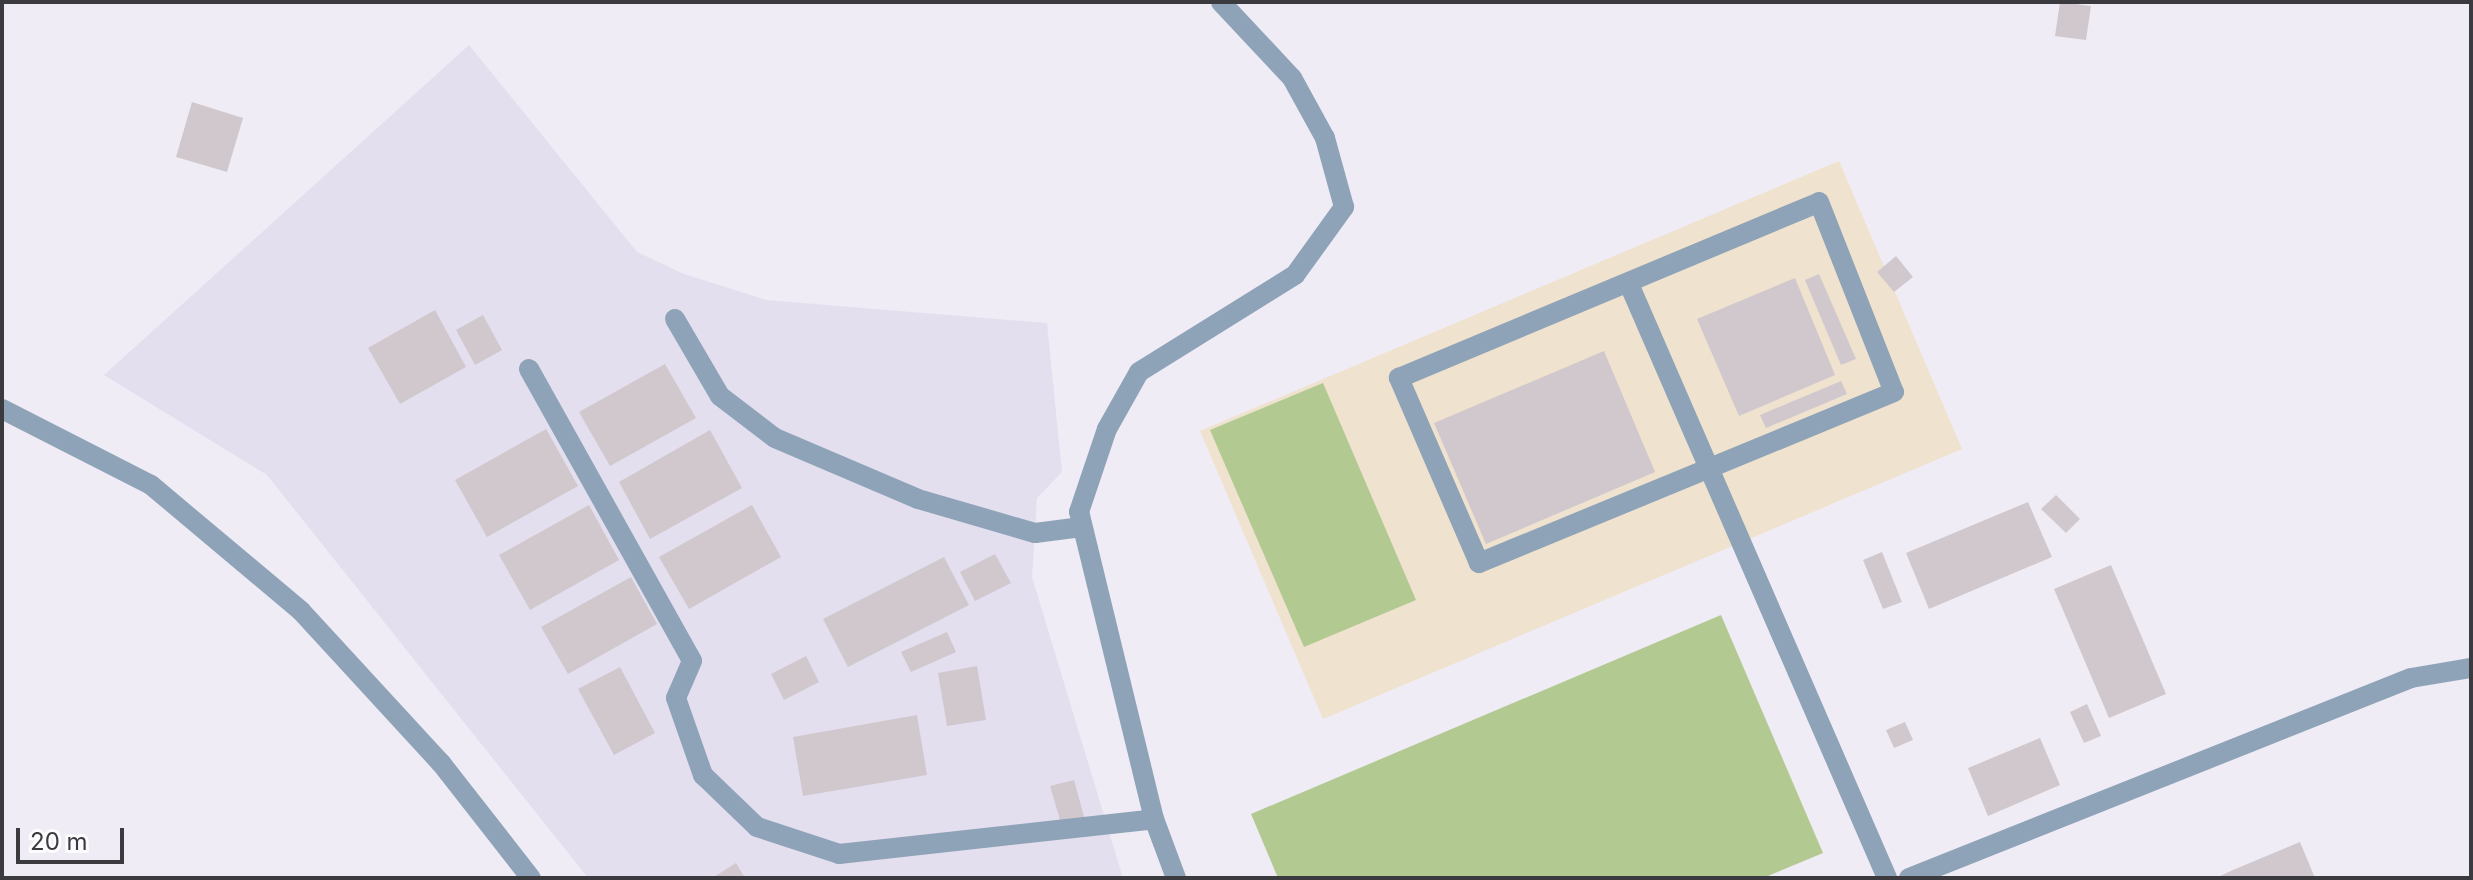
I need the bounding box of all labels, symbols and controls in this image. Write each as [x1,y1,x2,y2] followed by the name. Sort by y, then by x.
[20,812,128,862] scale bar
[30,827,88,856] text: 20 m

